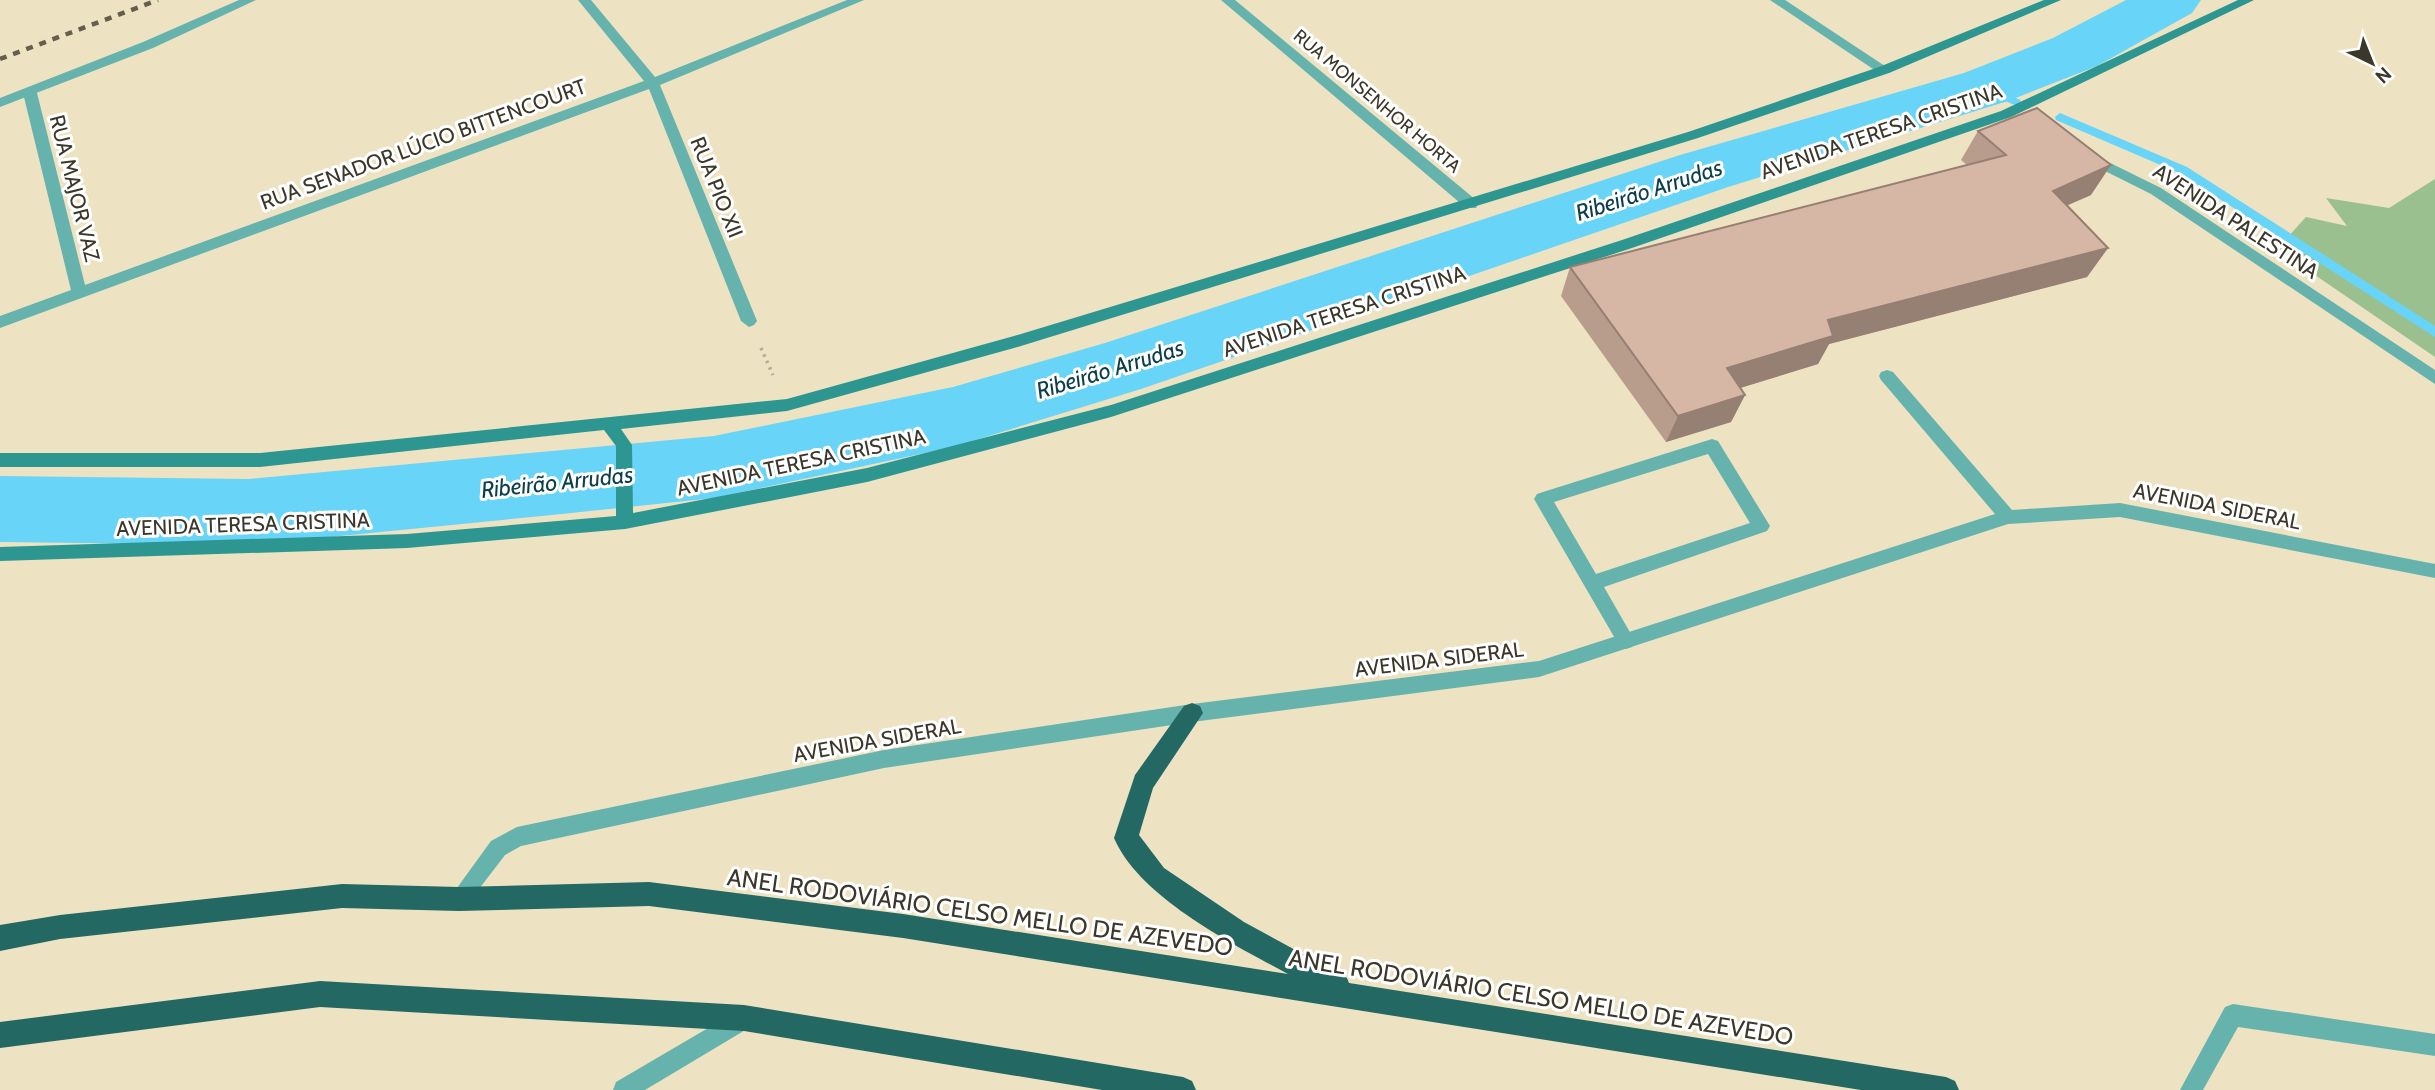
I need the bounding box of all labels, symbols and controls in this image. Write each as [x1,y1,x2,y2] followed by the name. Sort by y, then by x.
[1289,25,1465,177] street label: RUA MONSENHOR HORTA
[2337,28,2407,98] north arrow
[2370,62,2396,88] text: N
[257,73,589,215] street label: RUA SENADOR LÚCIO BITTENCOURT
[1757,78,2005,184] street label: AVENIDA TERESA CRISTINA
[45,112,105,264] street label: RUA MAJOR VAZ
[685,133,749,241] street label: RUA PIO XII
[1572,153,1726,227] water label: Ribeirão Arrudas
[2149,158,2323,284] street label: AVENIDA PALESTINA
[1219,260,1469,362] street label: AVENIDA TERESA CRISTINA
[1033,333,1187,405] water label: Ribeirão Arrudas
[674,423,928,501] street label: AVENIDA TERESA CRISTINA
[480,460,634,504] water label: Ribeirão Arrudas
[2131,478,2303,535] street label: AVENIDA SIDERAL
[116,507,370,541] street label: AVENIDA TERESA CRISTINA
[1353,636,1525,682] street label: AVENIDA SIDERAL
[791,713,963,767] street label: AVENIDA SIDERAL
[725,862,1235,962] street label: ANEL RODOVIÁRIO CELSO MELLO DE AZEVEDO
[1287,943,1795,1051] street label: ANEL RODOVIÁRIO CELSO MELLO DE AZEVEDO

